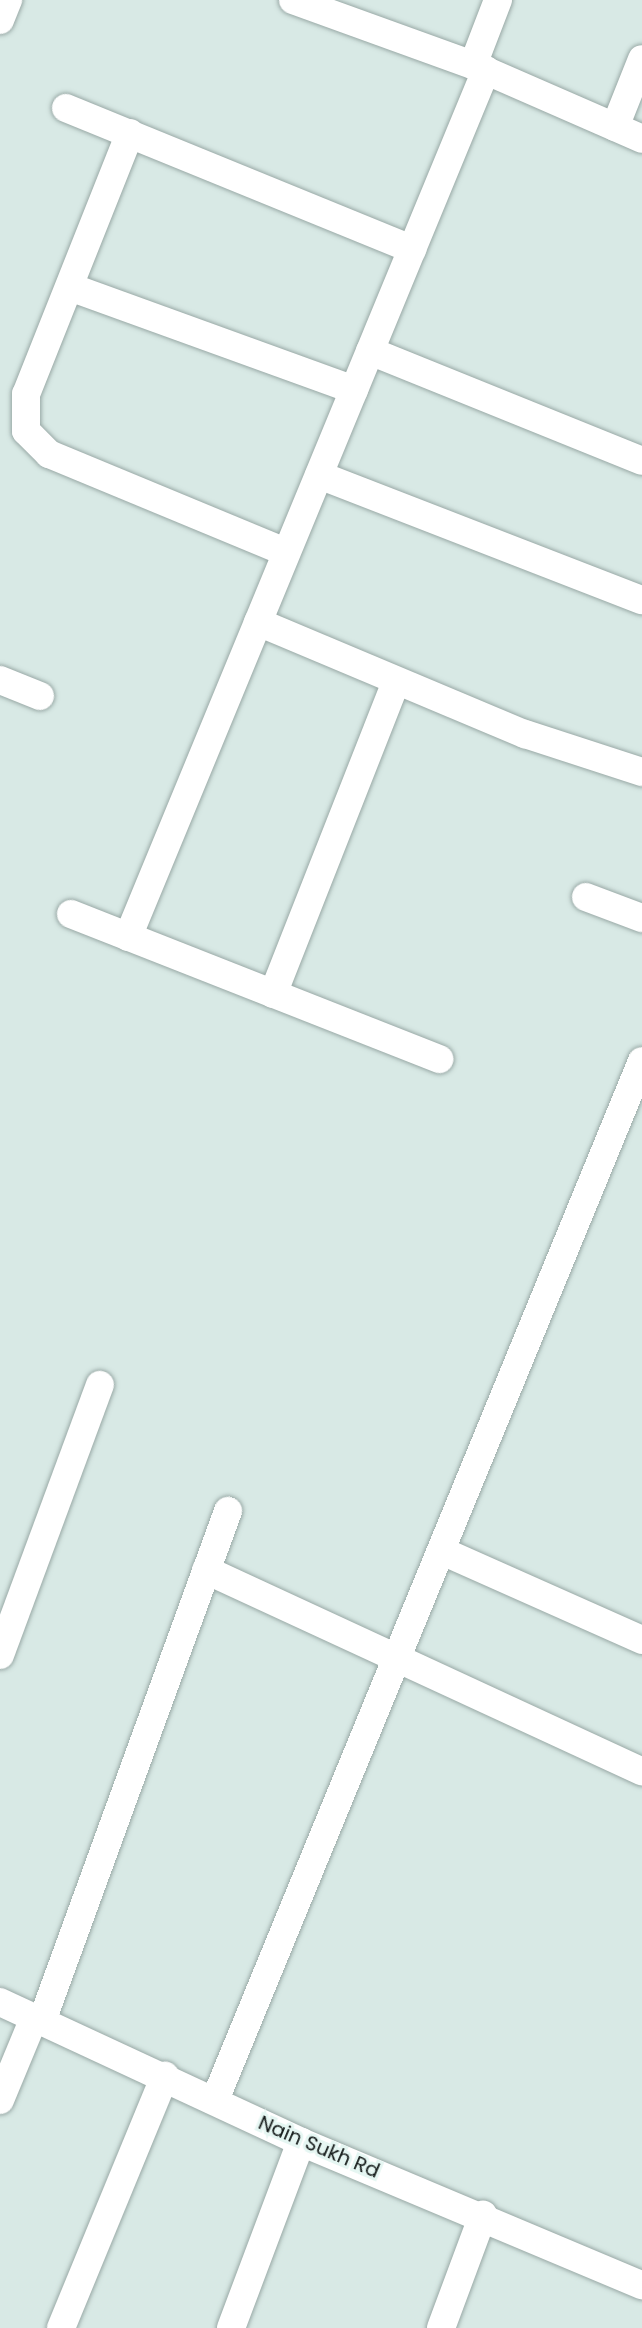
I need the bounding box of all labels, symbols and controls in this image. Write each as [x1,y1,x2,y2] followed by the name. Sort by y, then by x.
[255,2111,383,2183] street label: Nain Sukh Rd

